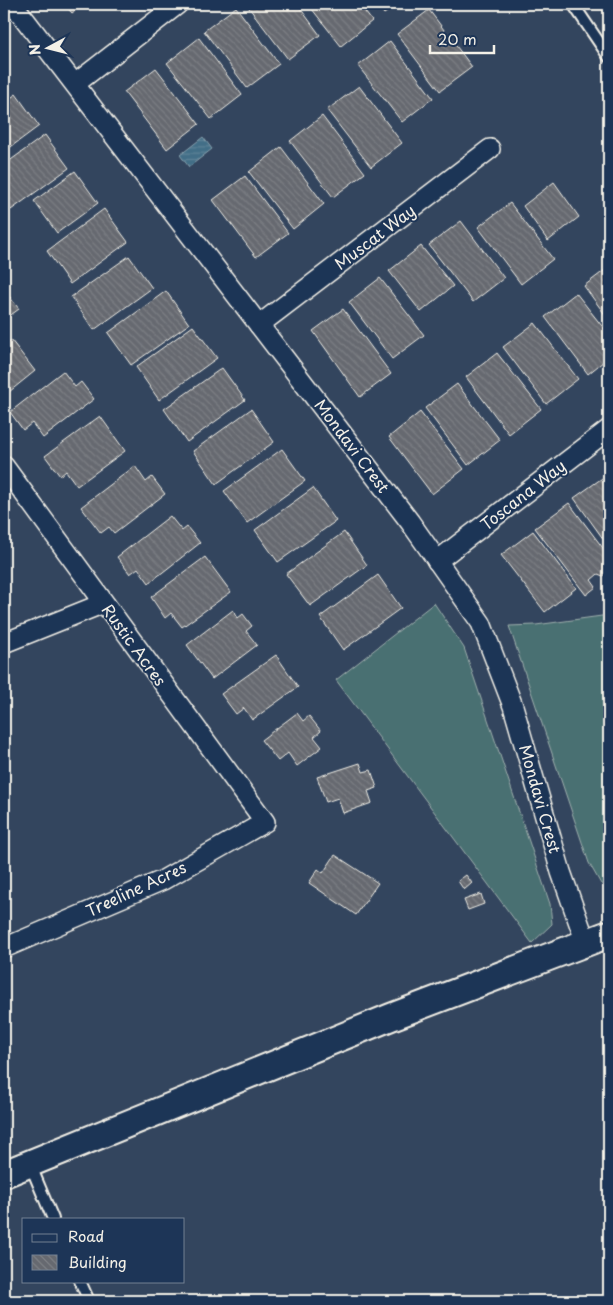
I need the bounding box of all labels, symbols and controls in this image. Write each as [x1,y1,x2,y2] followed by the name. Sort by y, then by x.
[22,22,72,72] north arrow
[430,22,494,54] scale bar
[438,27,477,50] text: 20 m
[24,43,46,56] text: N
[329,198,420,275] street label: Muscat Way
[310,393,396,497] street label: Mondavi Crest
[475,453,570,535] street label: Toscana Way
[97,598,173,690] street label: Rustic Acres
[514,742,568,856] street label: Mondavi Crest
[81,854,190,922] street label: Treeline Acres
[22,1218,185,1282] legend
[68,1224,104,1247] text: Road
[68,1250,127,1273] text: Building

